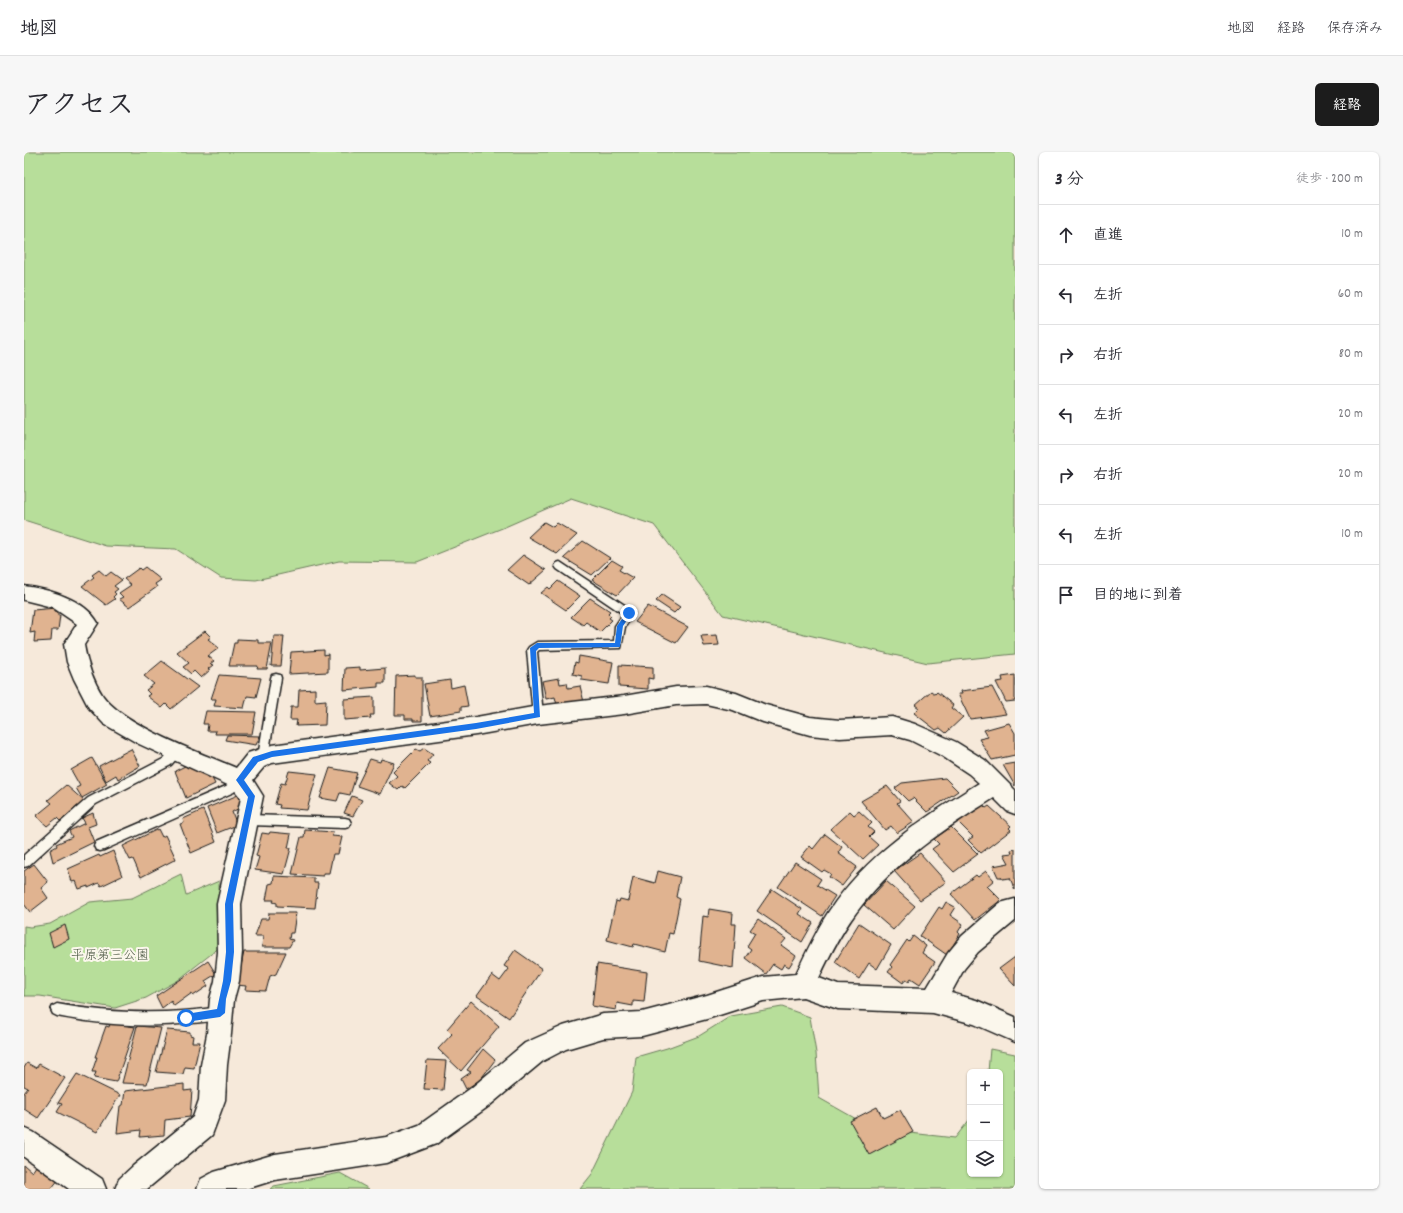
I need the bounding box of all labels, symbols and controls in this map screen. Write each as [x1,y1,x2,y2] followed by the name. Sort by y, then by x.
[20,17,58,44] text: 地図
[1227,19,1255,39] text: 地図
[1277,19,1305,39] text: 経路
[1327,19,1383,39] text: 保存済み
[1315,83,1379,126] button: 経路
[24,88,134,128] text: アクセス
[1055,169,1083,193] text: 3 分
[1296,170,1363,189] text: 徒歩 · 200 m
[1055,224,1077,246] icon: ahead
[1093,225,1123,247] text: 直進
[1341,225,1363,244] text: 10 m
[1055,284,1077,306] icon: left
[1093,285,1123,307] text: 左折
[1338,285,1363,304] text: 60 m
[1055,344,1077,366] icon: right
[1093,345,1123,367] text: 右折
[1339,345,1363,364] text: 80 m
[1055,404,1077,426] icon: left
[1093,405,1123,427] text: 左折
[1338,405,1363,424] text: 20 m
[1055,464,1077,486] icon: right
[1093,465,1123,487] text: 右折
[1338,465,1363,484] text: 20 m
[1055,524,1077,546] icon: left
[1093,525,1123,547] text: 左折
[1341,525,1363,544] text: 10 m
[1055,584,1077,606] icon: arrive
[1093,585,1183,607] text: 目的地に到着
[620,604,638,622] route end
[71,947,149,966] park label: 平原第三公園
[177,1009,195,1027] route start
[967,1069,1003,1177] map controls
[967,1069,1003,1105] button: +
[967,1105,1003,1141] button: −
[967,1141,1003,1177] button: layers

